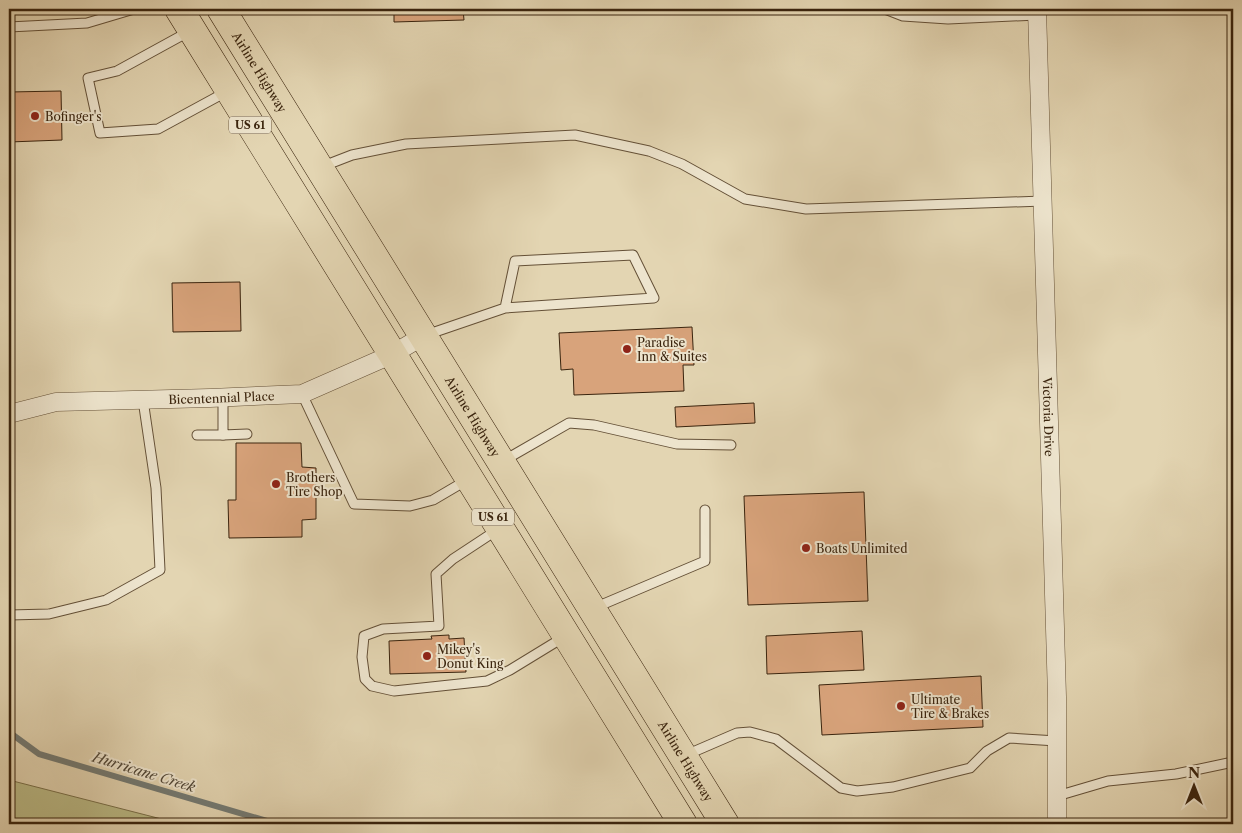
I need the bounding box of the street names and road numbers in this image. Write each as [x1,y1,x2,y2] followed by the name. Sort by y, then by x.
[229,28,291,115] street label: Airline Highway
[229,116,271,134] road number: US 61
[442,372,504,460] street label: Airline Highway
[1040,376,1058,457] street label: Victoria Drive
[168,388,275,407] street label: Bicentennial Place
[472,508,514,526] road number: US 61
[655,717,717,804] street label: Airline Highway

